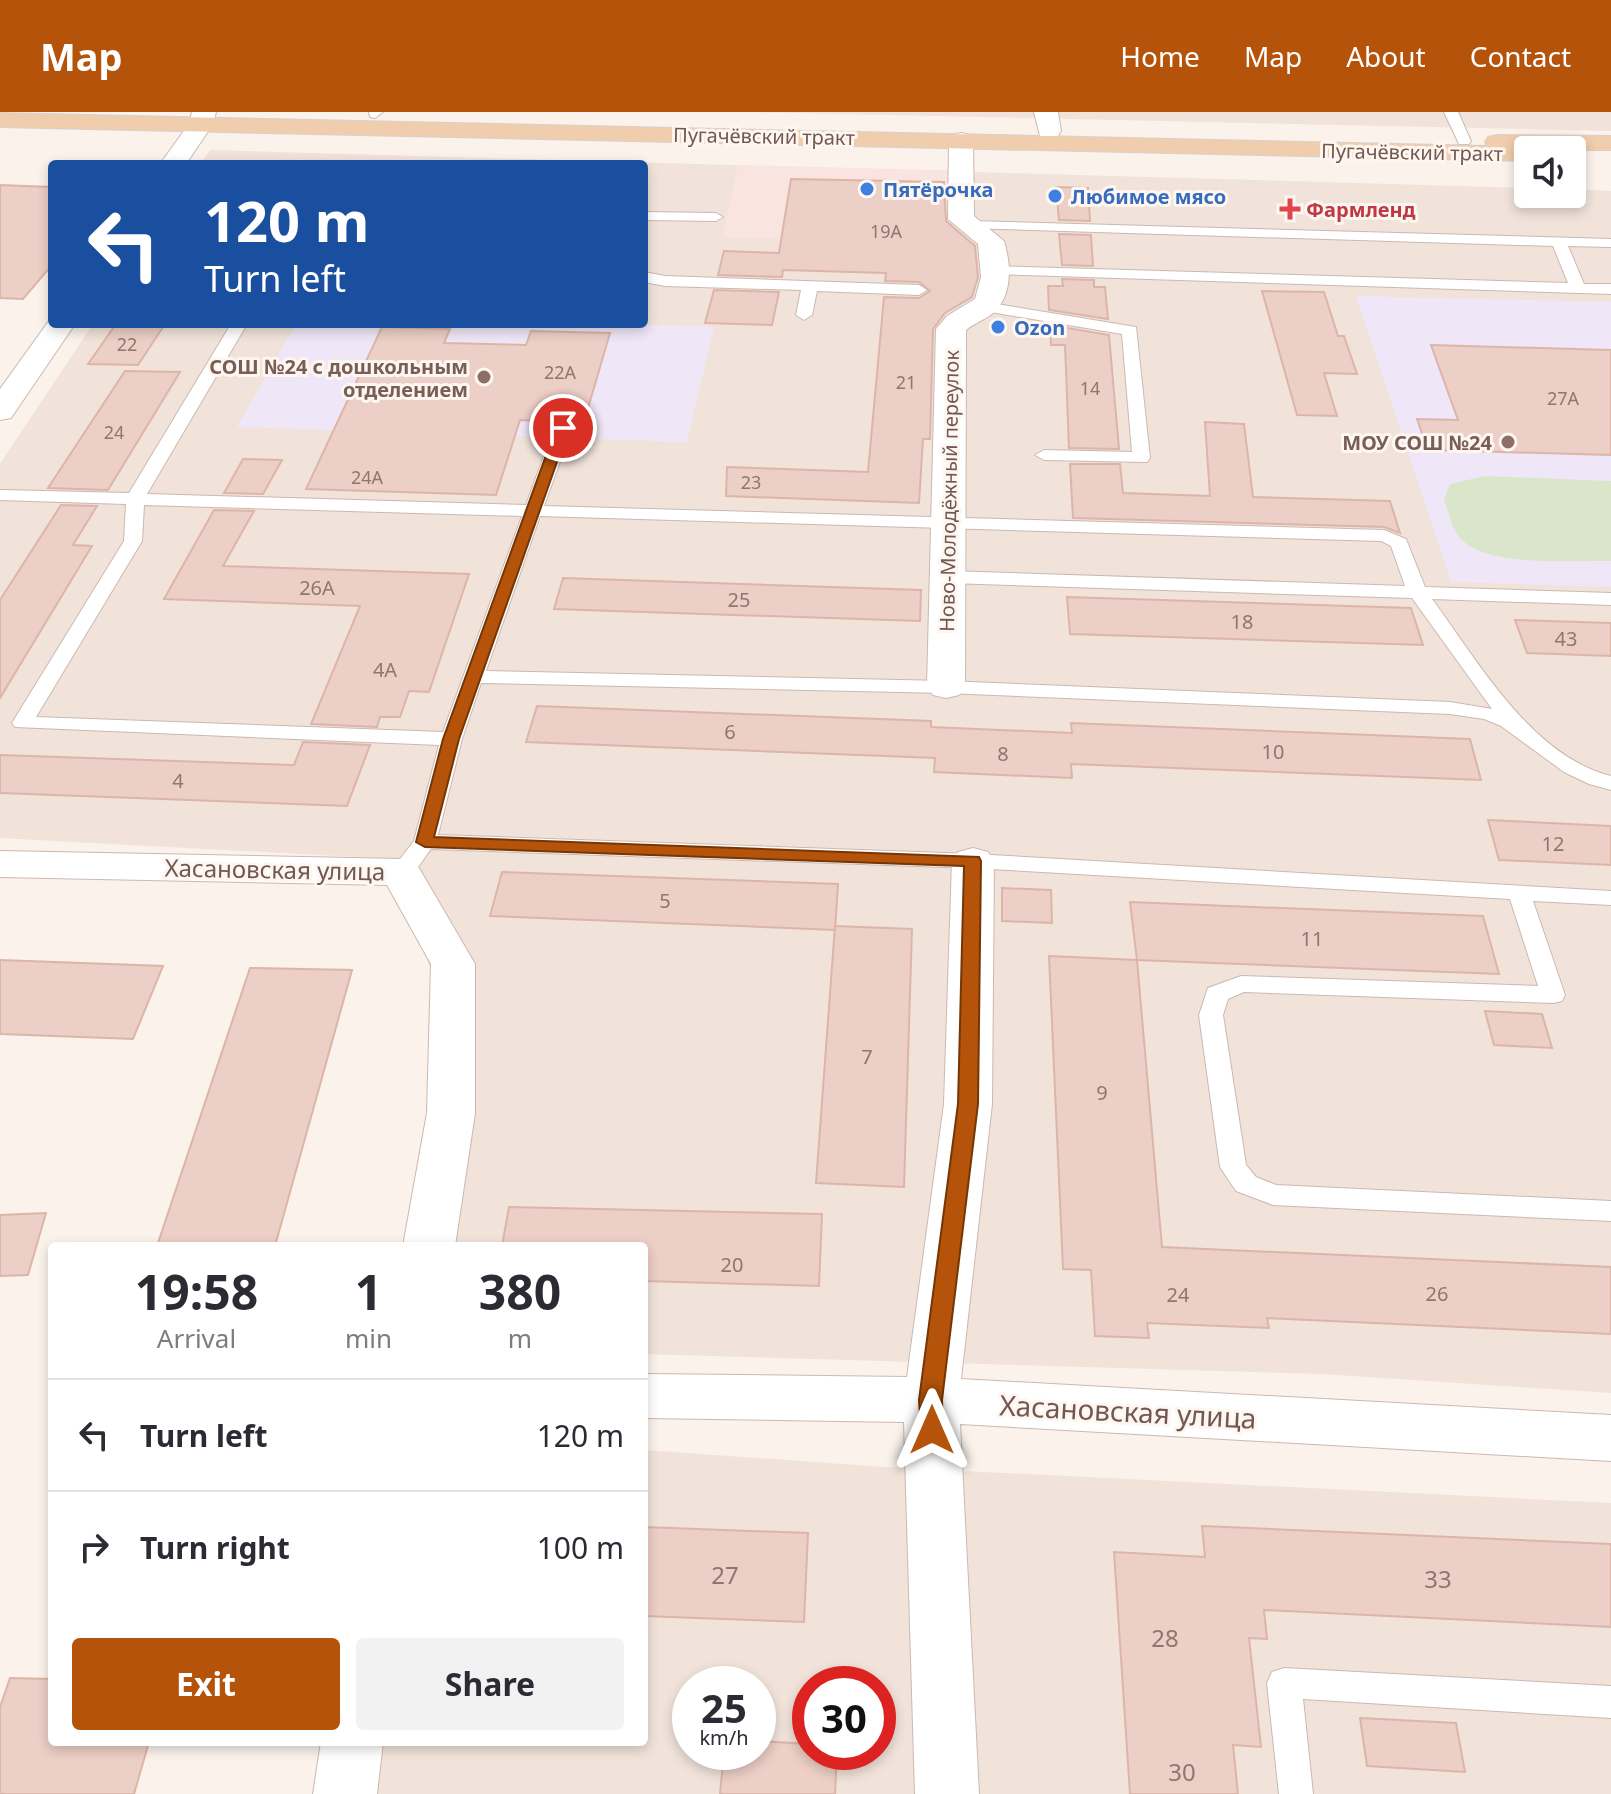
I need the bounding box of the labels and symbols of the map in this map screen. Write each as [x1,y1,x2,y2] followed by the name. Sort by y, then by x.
[673,121,855,151] street label: Пугачёвский тракт
[1321,137,1503,167] street label: Пугачёвский тракт
[883,176,993,203] place label: Пятёрочка
[858,180,876,198] marker: Пятёрочка
[1071,183,1226,210] place label: Любимое мясо
[1046,187,1064,205] marker: Любимое мясо
[1306,196,1416,223] place label: Фармленд
[1281,200,1299,218] marker: Фармленд
[870,219,903,243] house number: 19А
[1014,314,1065,341] place label: Ozon
[989,318,1007,336] marker: Ozon
[117,332,137,356] house number: 22
[933,349,965,632] street label: Ново-Молодёжный переулок
[209,353,468,403] place label: СОШ №24 с дошкольным отделением
[544,360,577,384] house number: 22А
[475,368,493,386] marker: СОШ №24 с дошкольным отделением
[896,370,916,394] house number: 21
[1080,376,1100,400] house number: 14
[1547,386,1580,410] house number: 27А
[529,394,597,462] pin
[104,420,124,444] house number: 24
[1342,429,1493,456] place label: МОУ СОШ №24
[1499,433,1517,451] marker: МОУ СОШ №24
[351,465,384,489] house number: 24А
[741,470,761,494] house number: 23
[299,574,335,601] house number: 26А
[728,586,750,613] house number: 25
[1231,608,1253,635] house number: 18
[1555,625,1577,652] house number: 43
[373,656,397,683] house number: 4А
[724,718,736,745] house number: 6
[1262,738,1284,765] house number: 10
[997,740,1009,767] house number: 8
[172,767,184,794] house number: 4
[1542,830,1564,857] house number: 12
[164,851,386,887] street label: Хасановская улица
[659,887,671,914] house number: 5
[1301,925,1323,952] house number: 11
[861,1043,873,1070] house number: 7
[1096,1079,1108,1106] house number: 9
[721,1251,743,1278] house number: 20
[1426,1280,1448,1307] house number: 26
[1167,1281,1190,1308] house number: 24
[999,1385,1257,1437] street label: Хасановская улица
[890,1388,974,1472] position arrow
[711,1558,739,1591] house number: 27
[1424,1562,1452,1595] house number: 33
[1151,1621,1179,1654] house number: 28
[792,1666,896,1770] speed limit sign: 30
[1168,1755,1196,1788] house number: 30

